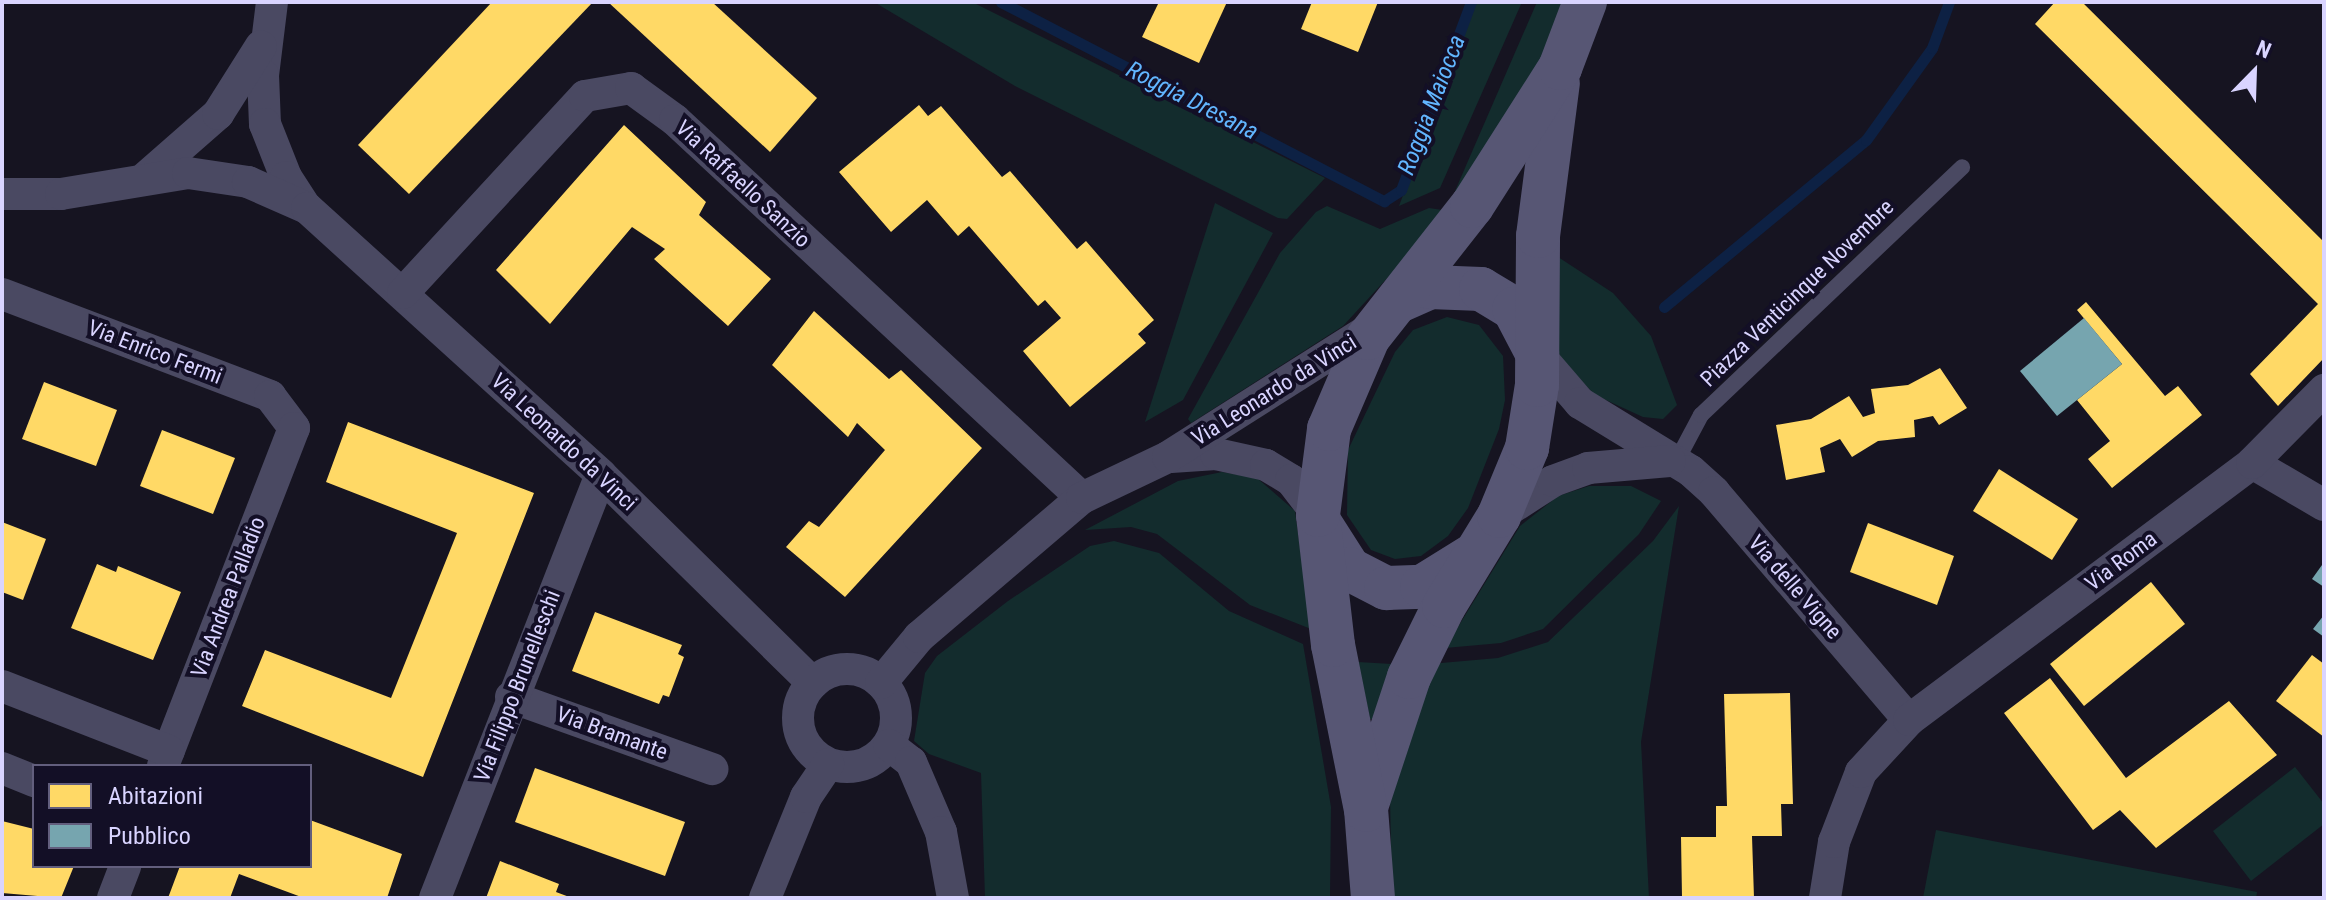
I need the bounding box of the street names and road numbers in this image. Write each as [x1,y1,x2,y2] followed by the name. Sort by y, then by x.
[670,115,816,253] street label: Via Raffaello Sanzio
[1695,194,1899,392] street label: Piazza Venticinque Novembre
[84,314,226,390] street label: Via Enrico Fermi
[1187,329,1361,451] street label: Via Leonardo da Vinci
[486,368,642,516] street label: Via Leonardo da Vinci
[185,513,271,681] street label: Via Andrea Palladio
[2080,526,2162,596] street label: Via Roma
[1743,530,1847,644] street label: Via delle Vigne
[468,586,566,786] street label: Via Filippo Brunelleschi
[553,701,671,765] street label: Via Bramante

